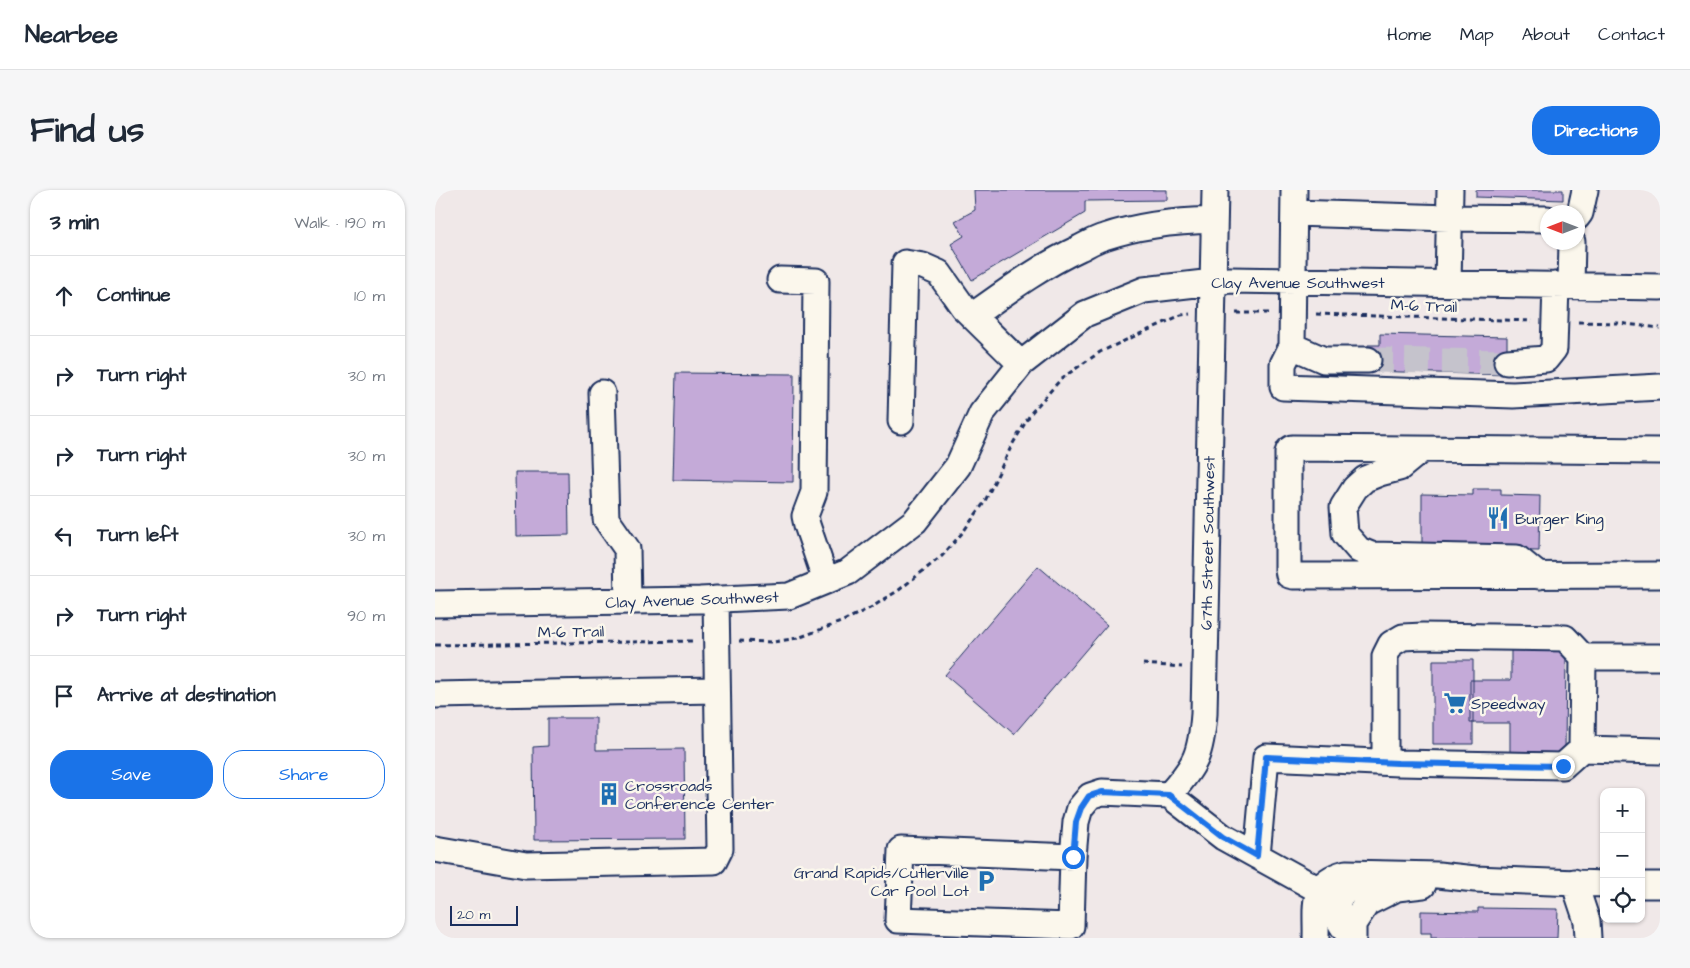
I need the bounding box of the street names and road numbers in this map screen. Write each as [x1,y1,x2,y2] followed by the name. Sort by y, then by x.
[1211,272,1385,295] street label: Clay Avenue Southwest
[1390,294,1458,318] street label: M-6 Trail
[1195,455,1221,630] street label: 67th Street Southwest
[605,586,780,615] street label: Clay Avenue Southwest
[538,620,604,644] street label: M-6 Trail

